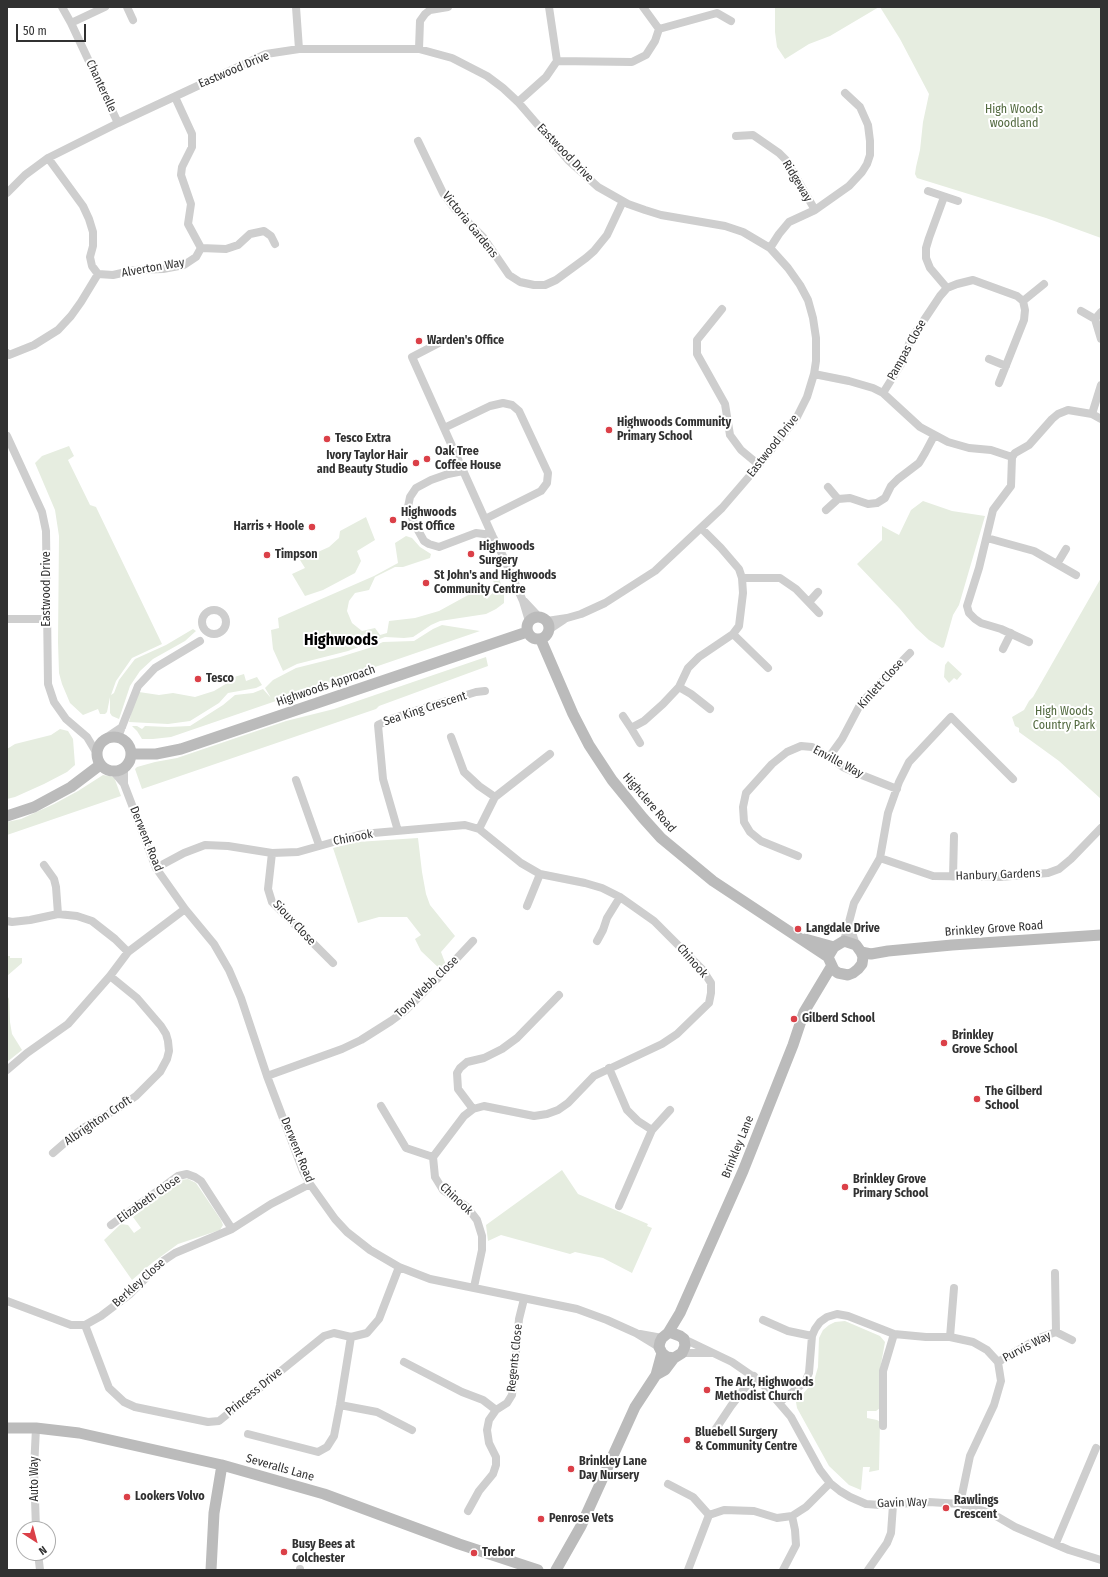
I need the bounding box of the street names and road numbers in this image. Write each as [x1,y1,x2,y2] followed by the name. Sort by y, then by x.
[196,49,272,91] street label: Eastwood Drive
[83,58,119,114] street label: Chanterelle
[534,121,596,185] street label: Eastwood Drive
[779,158,815,204] street label: Ridgeway
[439,189,501,261] street label: Victoria Gardens
[120,255,186,281] street label: Alverton Way
[884,317,930,383] street label: Pampas Close
[744,412,802,480] street label: Eastwood Drive
[40,551,54,627] street label: Eastwood Drive
[855,656,907,712] street label: Kinlett Close
[275,662,377,710] street label: Highwoods Approach
[382,689,468,729] street label: Sea King Crescent
[810,743,866,781] street label: Enville Way
[619,770,679,836] street label: Highclere Road
[126,804,166,874] street label: Derwent Road
[332,827,374,849] street label: Chinook
[955,866,1041,884] street label: Hanbury Gardens
[270,898,318,948] street label: Sioux Close
[944,918,1044,940] street label: Brinkley Grove Road
[673,941,711,981] street label: Chinook
[392,953,462,1021] street label: Tony Webb Close
[62,1093,134,1149] street label: Albrighton Croft
[719,1114,757,1180] street label: Brinkley Lane
[277,1115,317,1185] street label: Derwent Road
[115,1172,183,1226] street label: Elizabeth Close
[437,1180,475,1218] street label: Chinook
[110,1256,168,1310] street label: Berkley Close
[504,1323,526,1393] street label: Regents Close
[1000,1329,1054,1365] street label: Purvis Way
[223,1365,285,1419] street label: Princess Drive
[244,1451,316,1485] street label: Severalls Lane
[28,1456,42,1502] street label: Auto Way
[877,1495,927,1511] street label: Gavin Way

